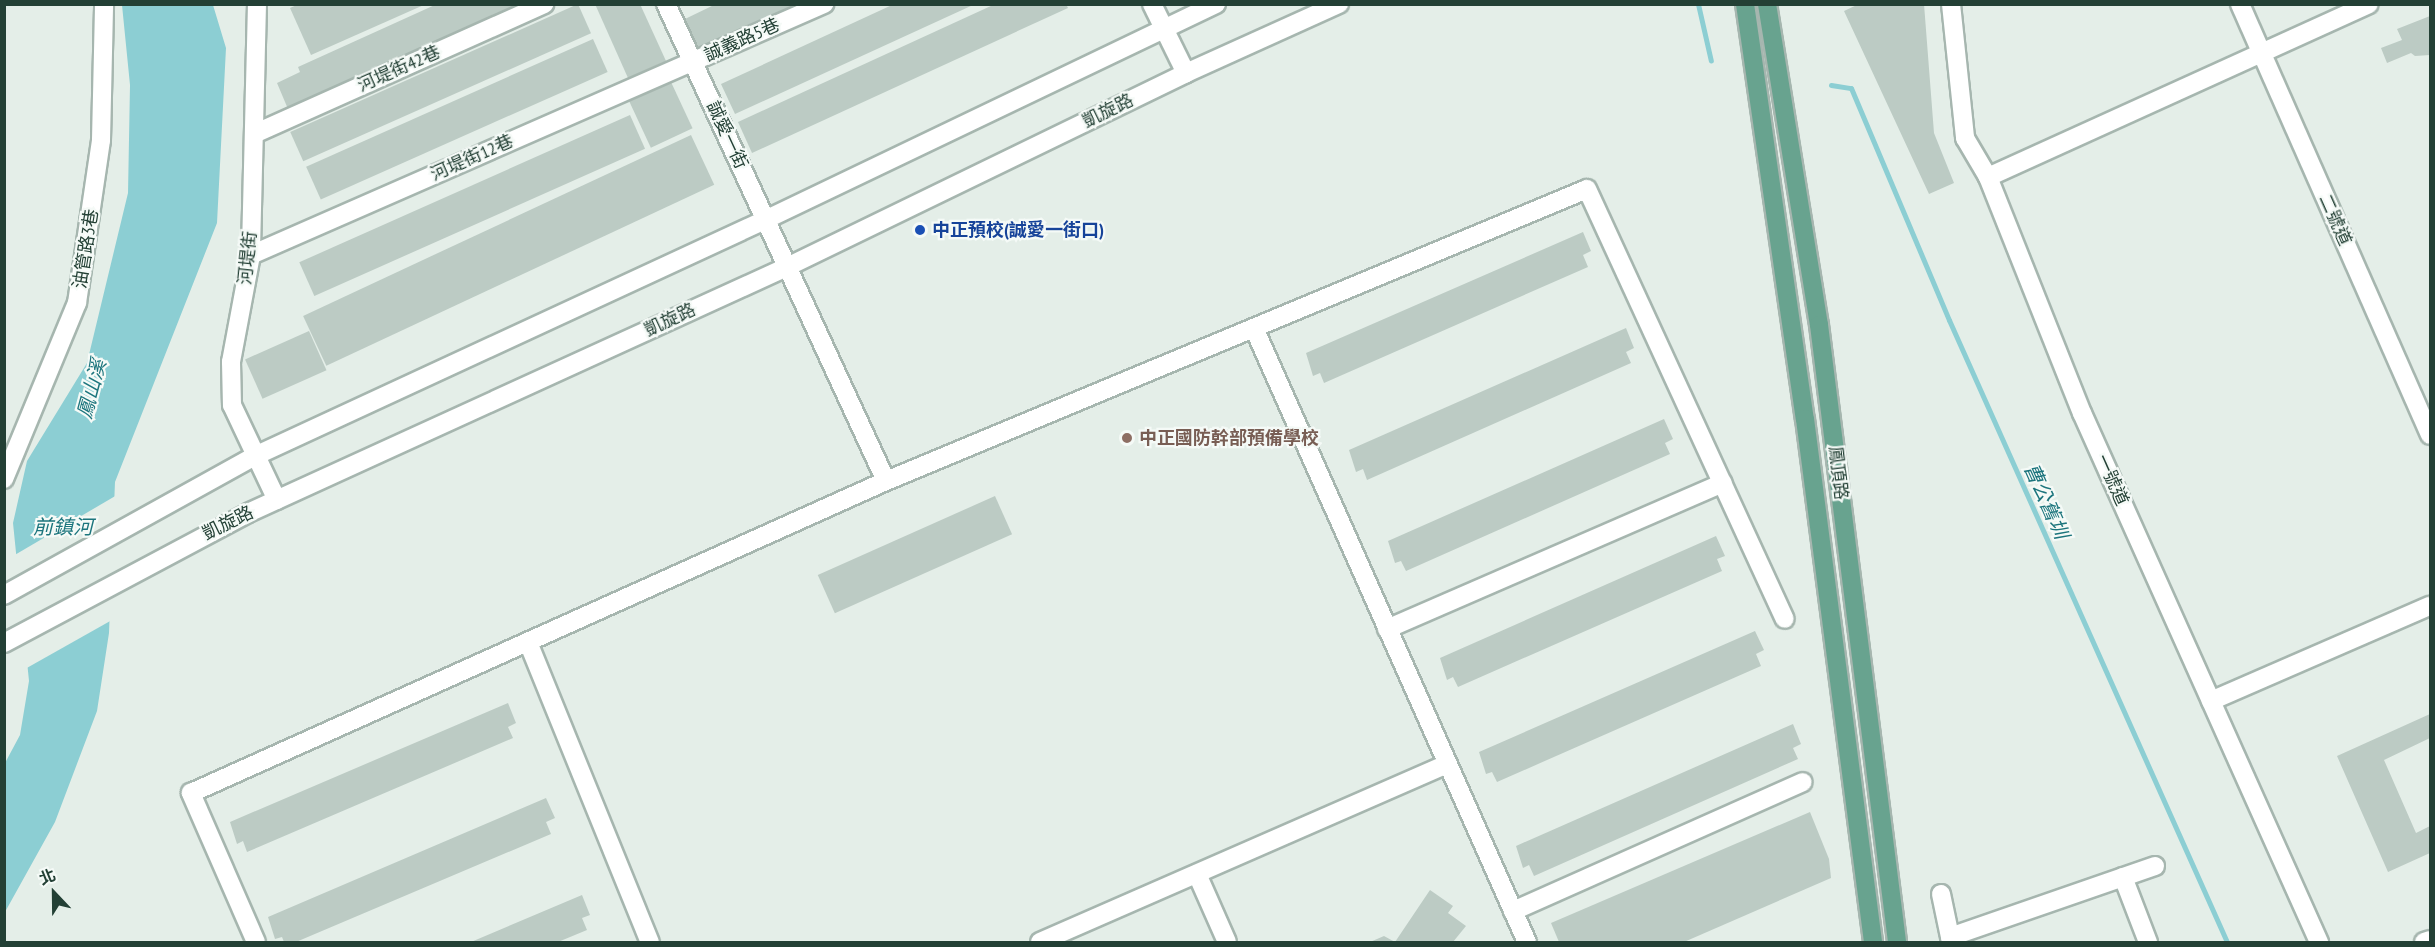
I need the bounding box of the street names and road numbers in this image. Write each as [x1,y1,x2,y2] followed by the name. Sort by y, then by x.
[701,14,783,66] street label: 誠義路5巷
[354,41,444,97] street label: 河堤街42巷
[1079,89,1137,133] street label: 凱旋路
[702,98,752,172] street label: 誠愛一街
[427,130,517,186] street label: 河堤街12巷
[2314,191,2356,249] street label: 二號道
[69,208,103,290] street label: 油管路3巷
[234,230,262,286] street label: 河堤街
[641,299,699,341] street label: 凱旋路
[1824,445,1852,501] street label: 鳳頂路
[2091,451,2133,509] street label: 一號道
[199,501,257,545] street label: 凱旋路

